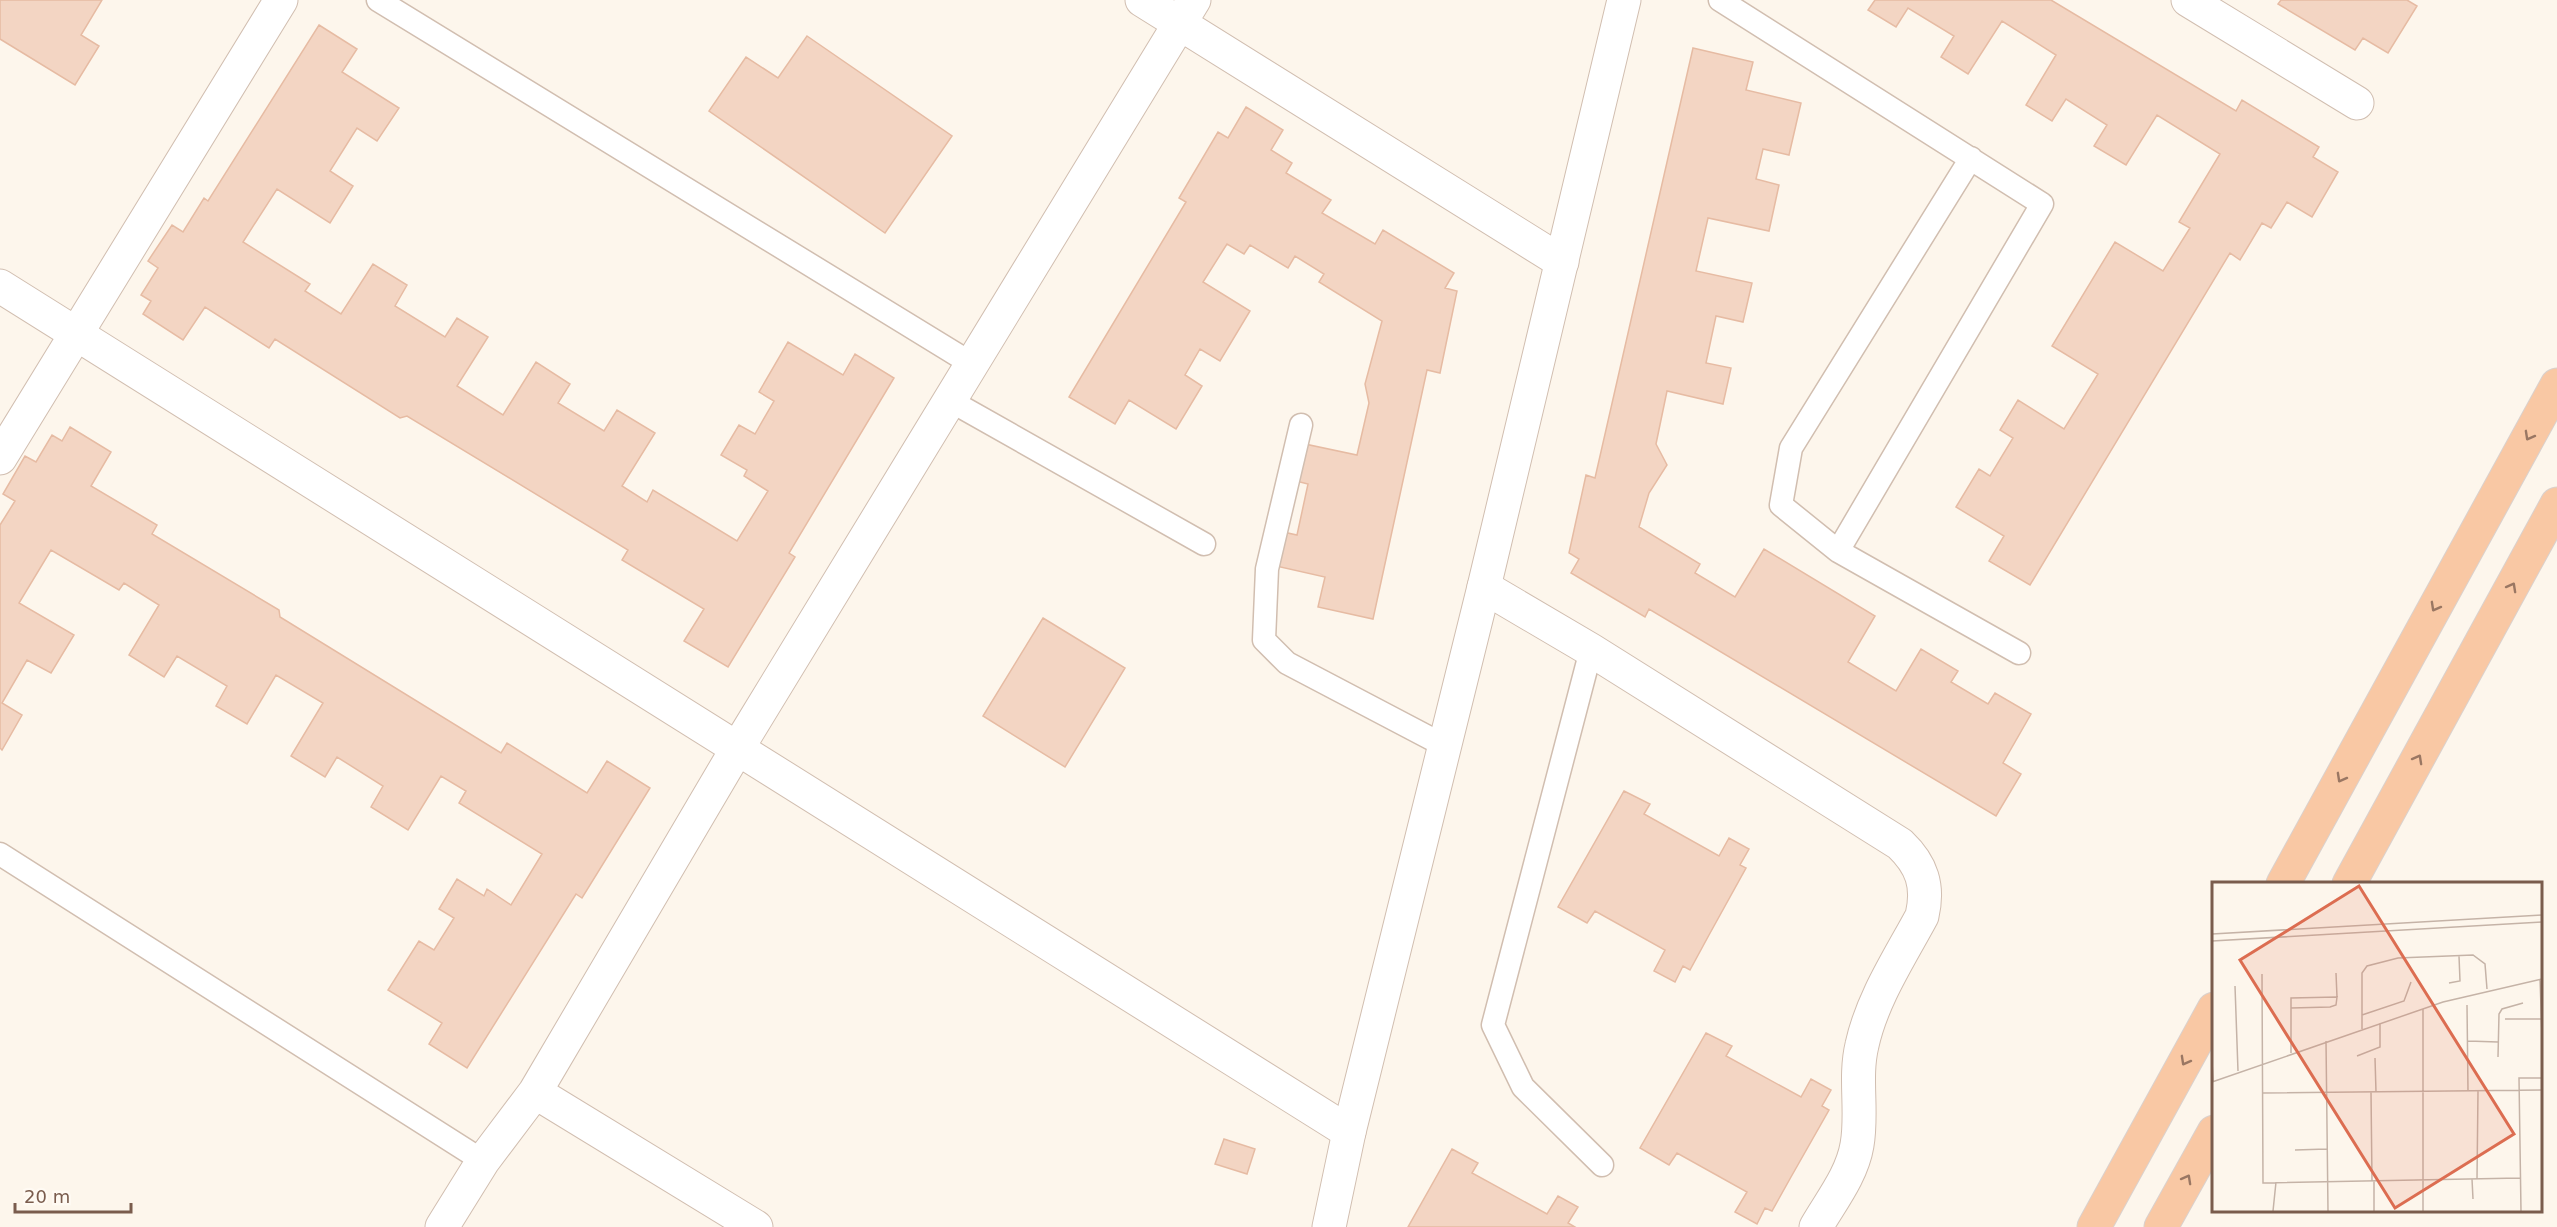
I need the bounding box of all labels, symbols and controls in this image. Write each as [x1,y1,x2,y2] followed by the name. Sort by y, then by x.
[2525,430,2536,440] one-way arrow
[2504,583,2516,594] one-way arrow
[2431,601,2442,611] one-way arrow
[2411,754,2422,765] one-way arrow
[2337,772,2348,782] one-way arrow
[2212,882,2542,1212] inset map
[2181,1054,2192,1065] one-way arrow
[2180,1175,2191,1186] one-way arrow
[15,1176,130,1214] scale bar
[24,1186,70,1207] text: 20 m

